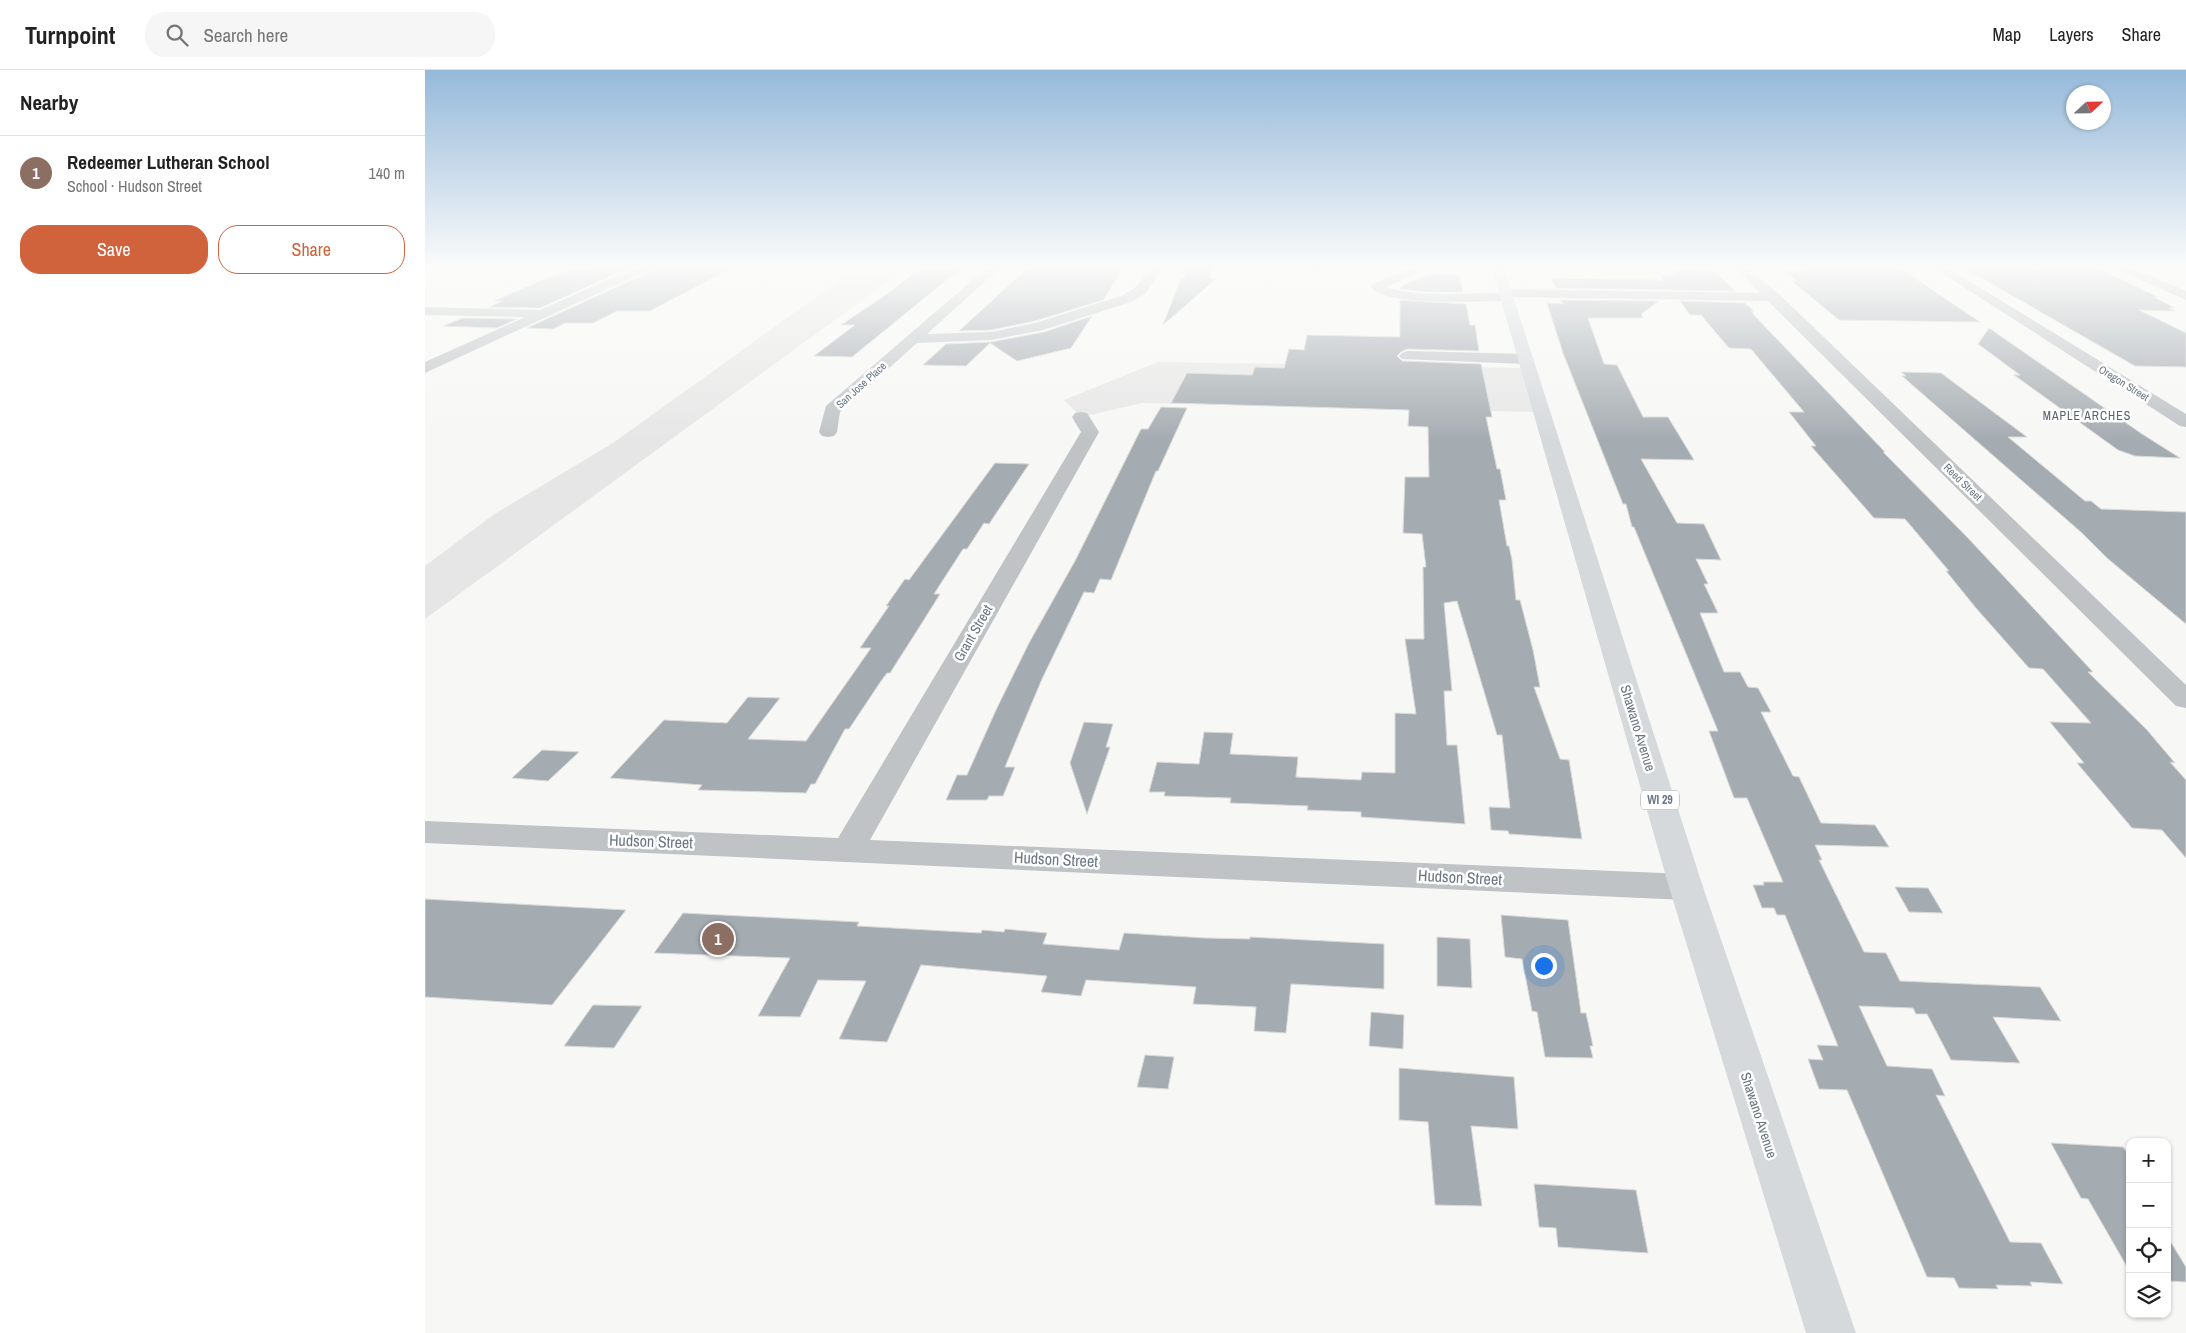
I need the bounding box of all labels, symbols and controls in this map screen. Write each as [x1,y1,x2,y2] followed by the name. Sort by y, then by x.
[145,12,495,57] search box
[25,19,115,51] text: Turnpoint
[163,21,191,49] icon: search
[203,22,288,48] text: Search here
[1993,22,2021,47] text: Map
[2049,22,2094,47] text: Layers
[2122,22,2161,47] text: Share
[2066,85,2111,130] north arrow
[20,88,78,117] text: Nearby
[67,149,270,175] text: Redeemer Lutheran School
[32,162,40,184] text: 1
[369,162,405,184] text: 140 m
[67,175,202,197] text: School · Hudson Street
[20,225,208,274] button: Save
[218,225,405,274] button: Share
[833,359,889,411] street label: San Jose Place
[2096,362,2152,404] street label: Oregon Street
[2043,408,2131,424] district label: MAPLE ARCHES
[1941,460,1986,504] street label: Reed Street
[950,601,996,665] street label: Grant Street
[1616,683,1660,773] street label: Shawano Avenue
[1641,790,1679,810] road number: WI 29
[609,829,694,853] street label: Hudson Street
[1014,846,1099,872] street label: Hudson Street
[1418,864,1503,890] street label: Hudson Street
[702,920,734,958] pin: 1
[1531,953,1557,979] your location
[1737,1070,1781,1160] street label: Shawano Avenue
[2126,1138,2171,1318] map controls
[2126,1138,2171,1183] button: +
[2126,1183,2171,1228] button: −
[2126,1228,2171,1273] button: locate
[2126,1273,2171,1318] button: layers

